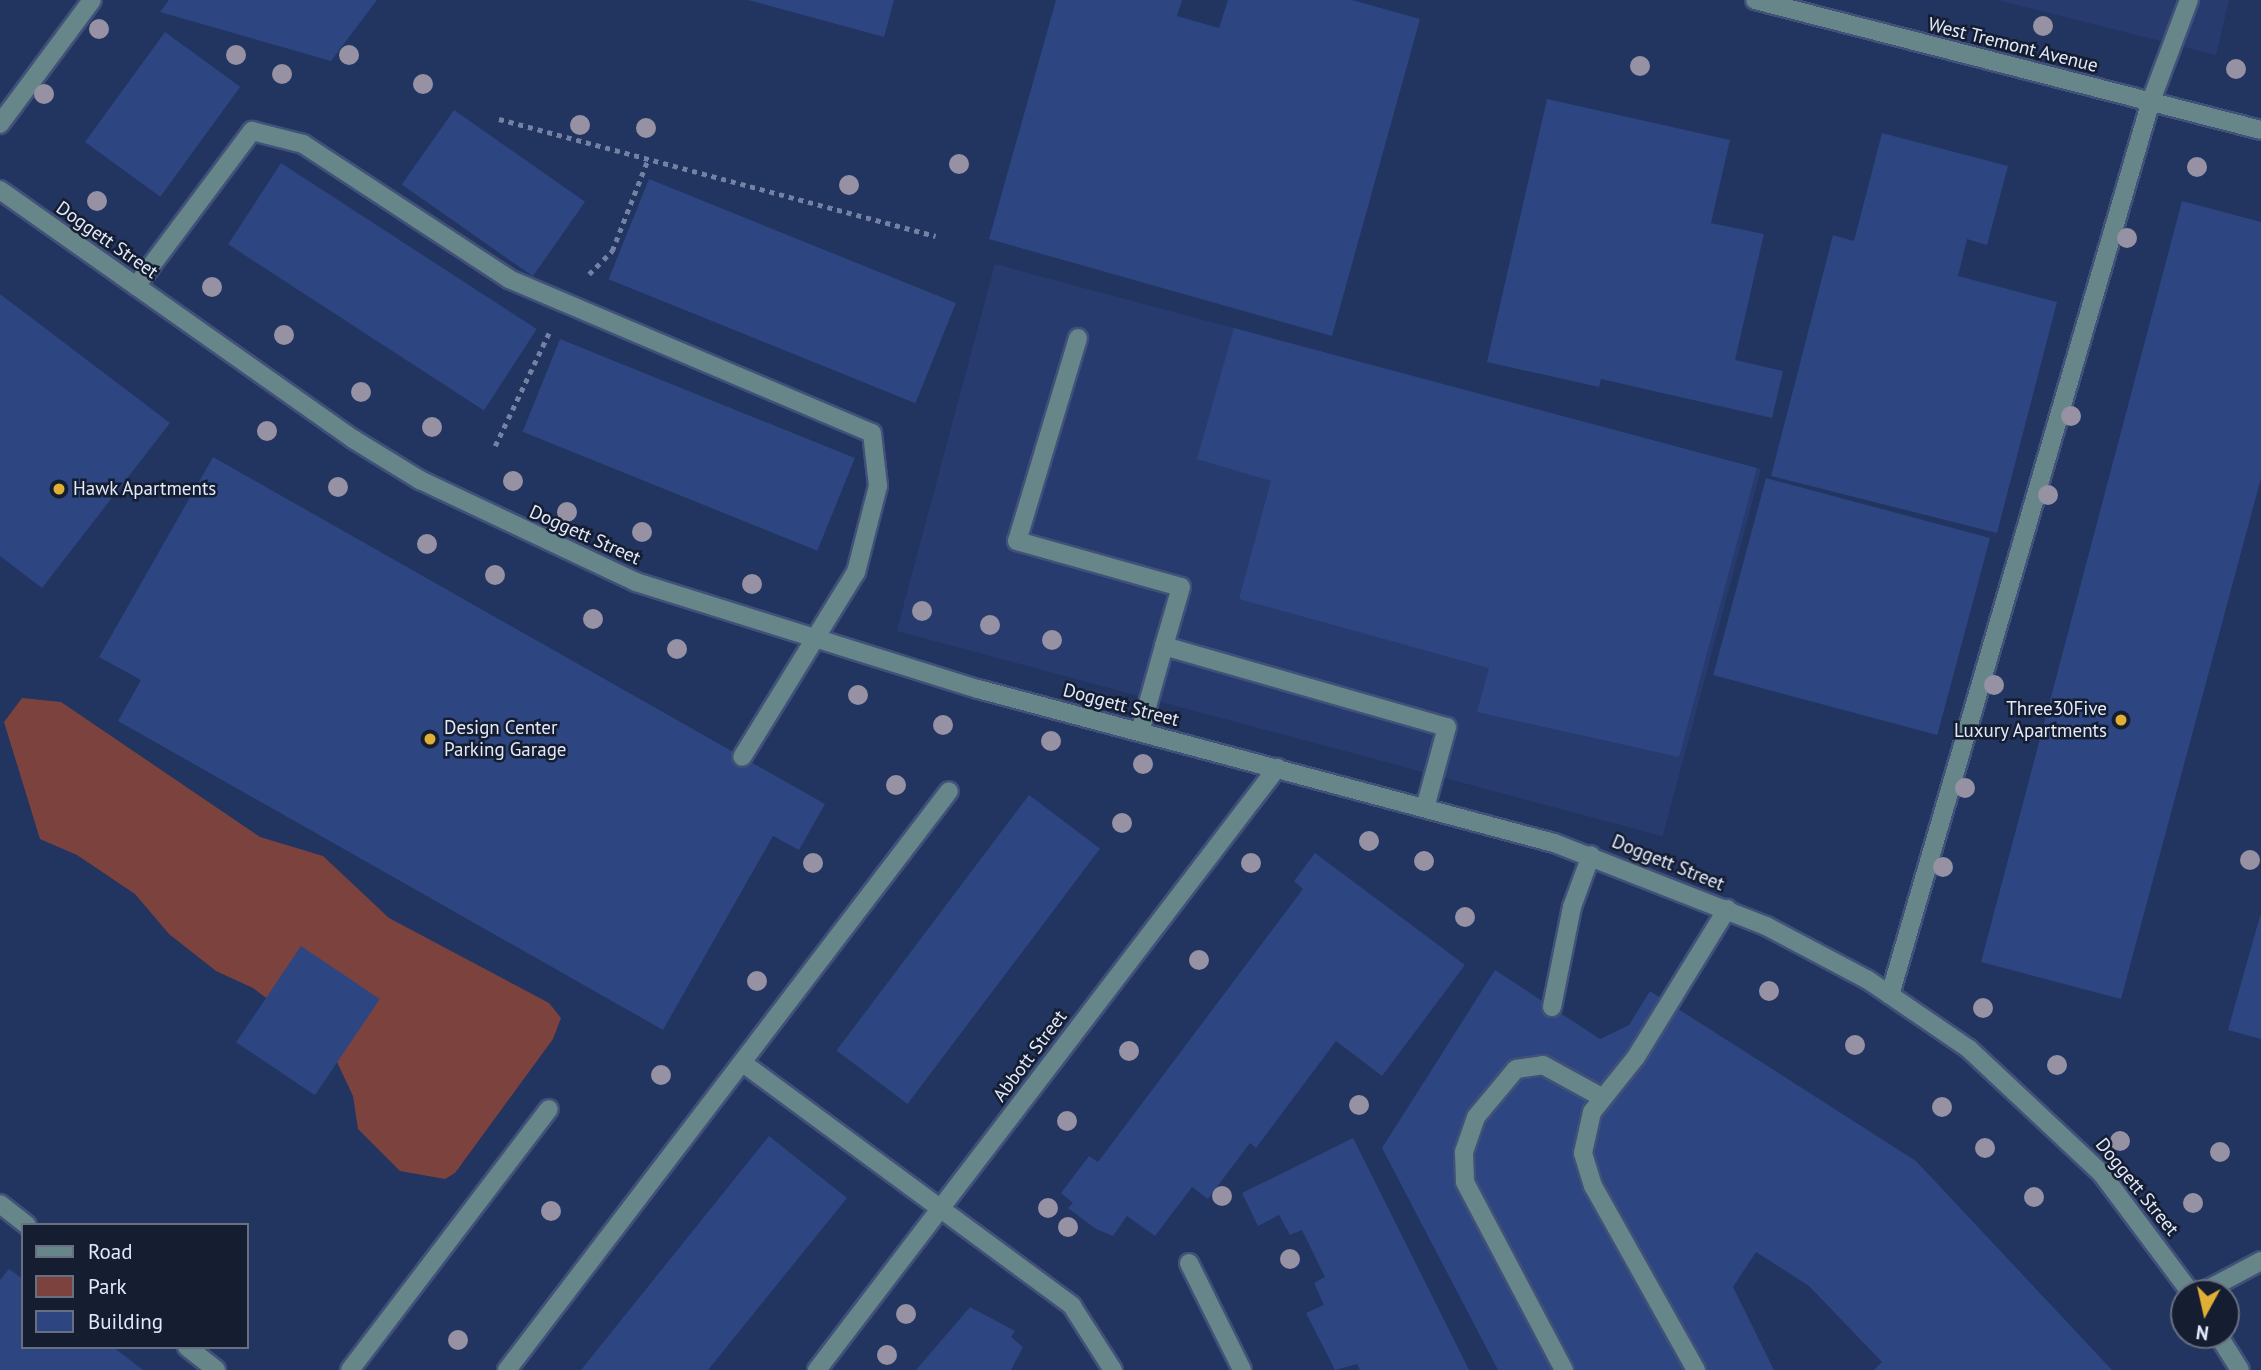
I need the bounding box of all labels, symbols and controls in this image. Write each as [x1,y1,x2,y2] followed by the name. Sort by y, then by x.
[1925,13,2101,77] street label: West Tremont Avenue
[52,196,162,284] street label: Doggett Street
[73,478,218,500] place label: Hawk Apartments
[51,481,67,497] marker: Hawk Apartments
[526,500,644,570] street label: Doggett Street
[1061,679,1181,731] street label: Doggett Street
[1953,698,2107,742] place label: Three30Five Luxury Apartments
[2113,712,2129,728] marker: Three30Five Luxury Apartments
[444,717,566,761] place label: Design Center Parking Garage
[422,731,438,747] marker: Design Center Parking Garage
[1608,830,1728,896] street label: Doggett Street
[988,1006,1072,1106] street label: Abbott Street
[2091,1134,2183,1240] street label: Doggett Street
[21,1223,248,1349] legend
[88,1238,132,1265] text: Road
[88,1273,127,1300] text: Park
[2170,1279,2240,1349] north arrow
[88,1308,163,1335] text: Building
[2195,1320,2210,1346] text: N

